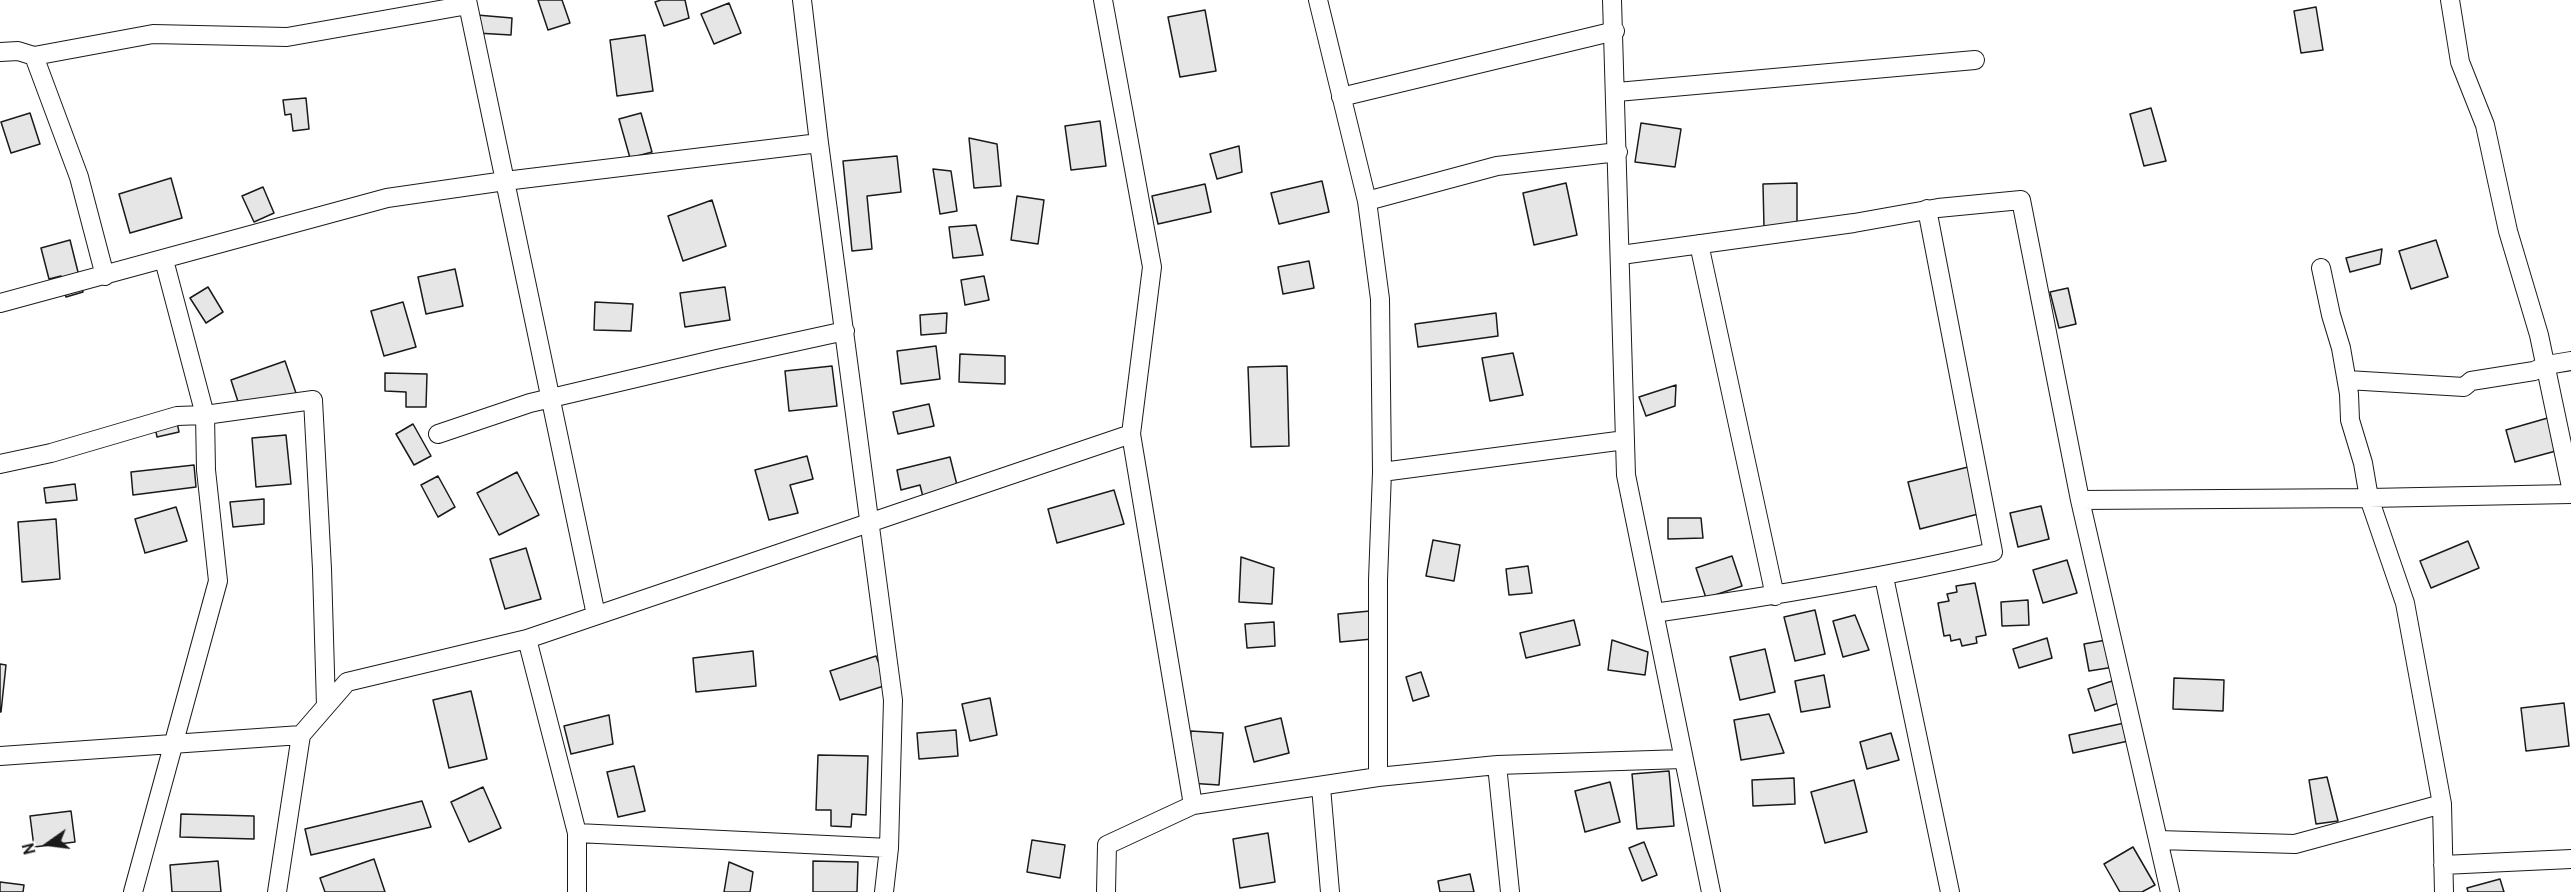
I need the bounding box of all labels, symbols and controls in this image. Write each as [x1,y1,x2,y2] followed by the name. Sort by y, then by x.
[18,814,78,874] north arrow
[19,840,42,856] text: N

